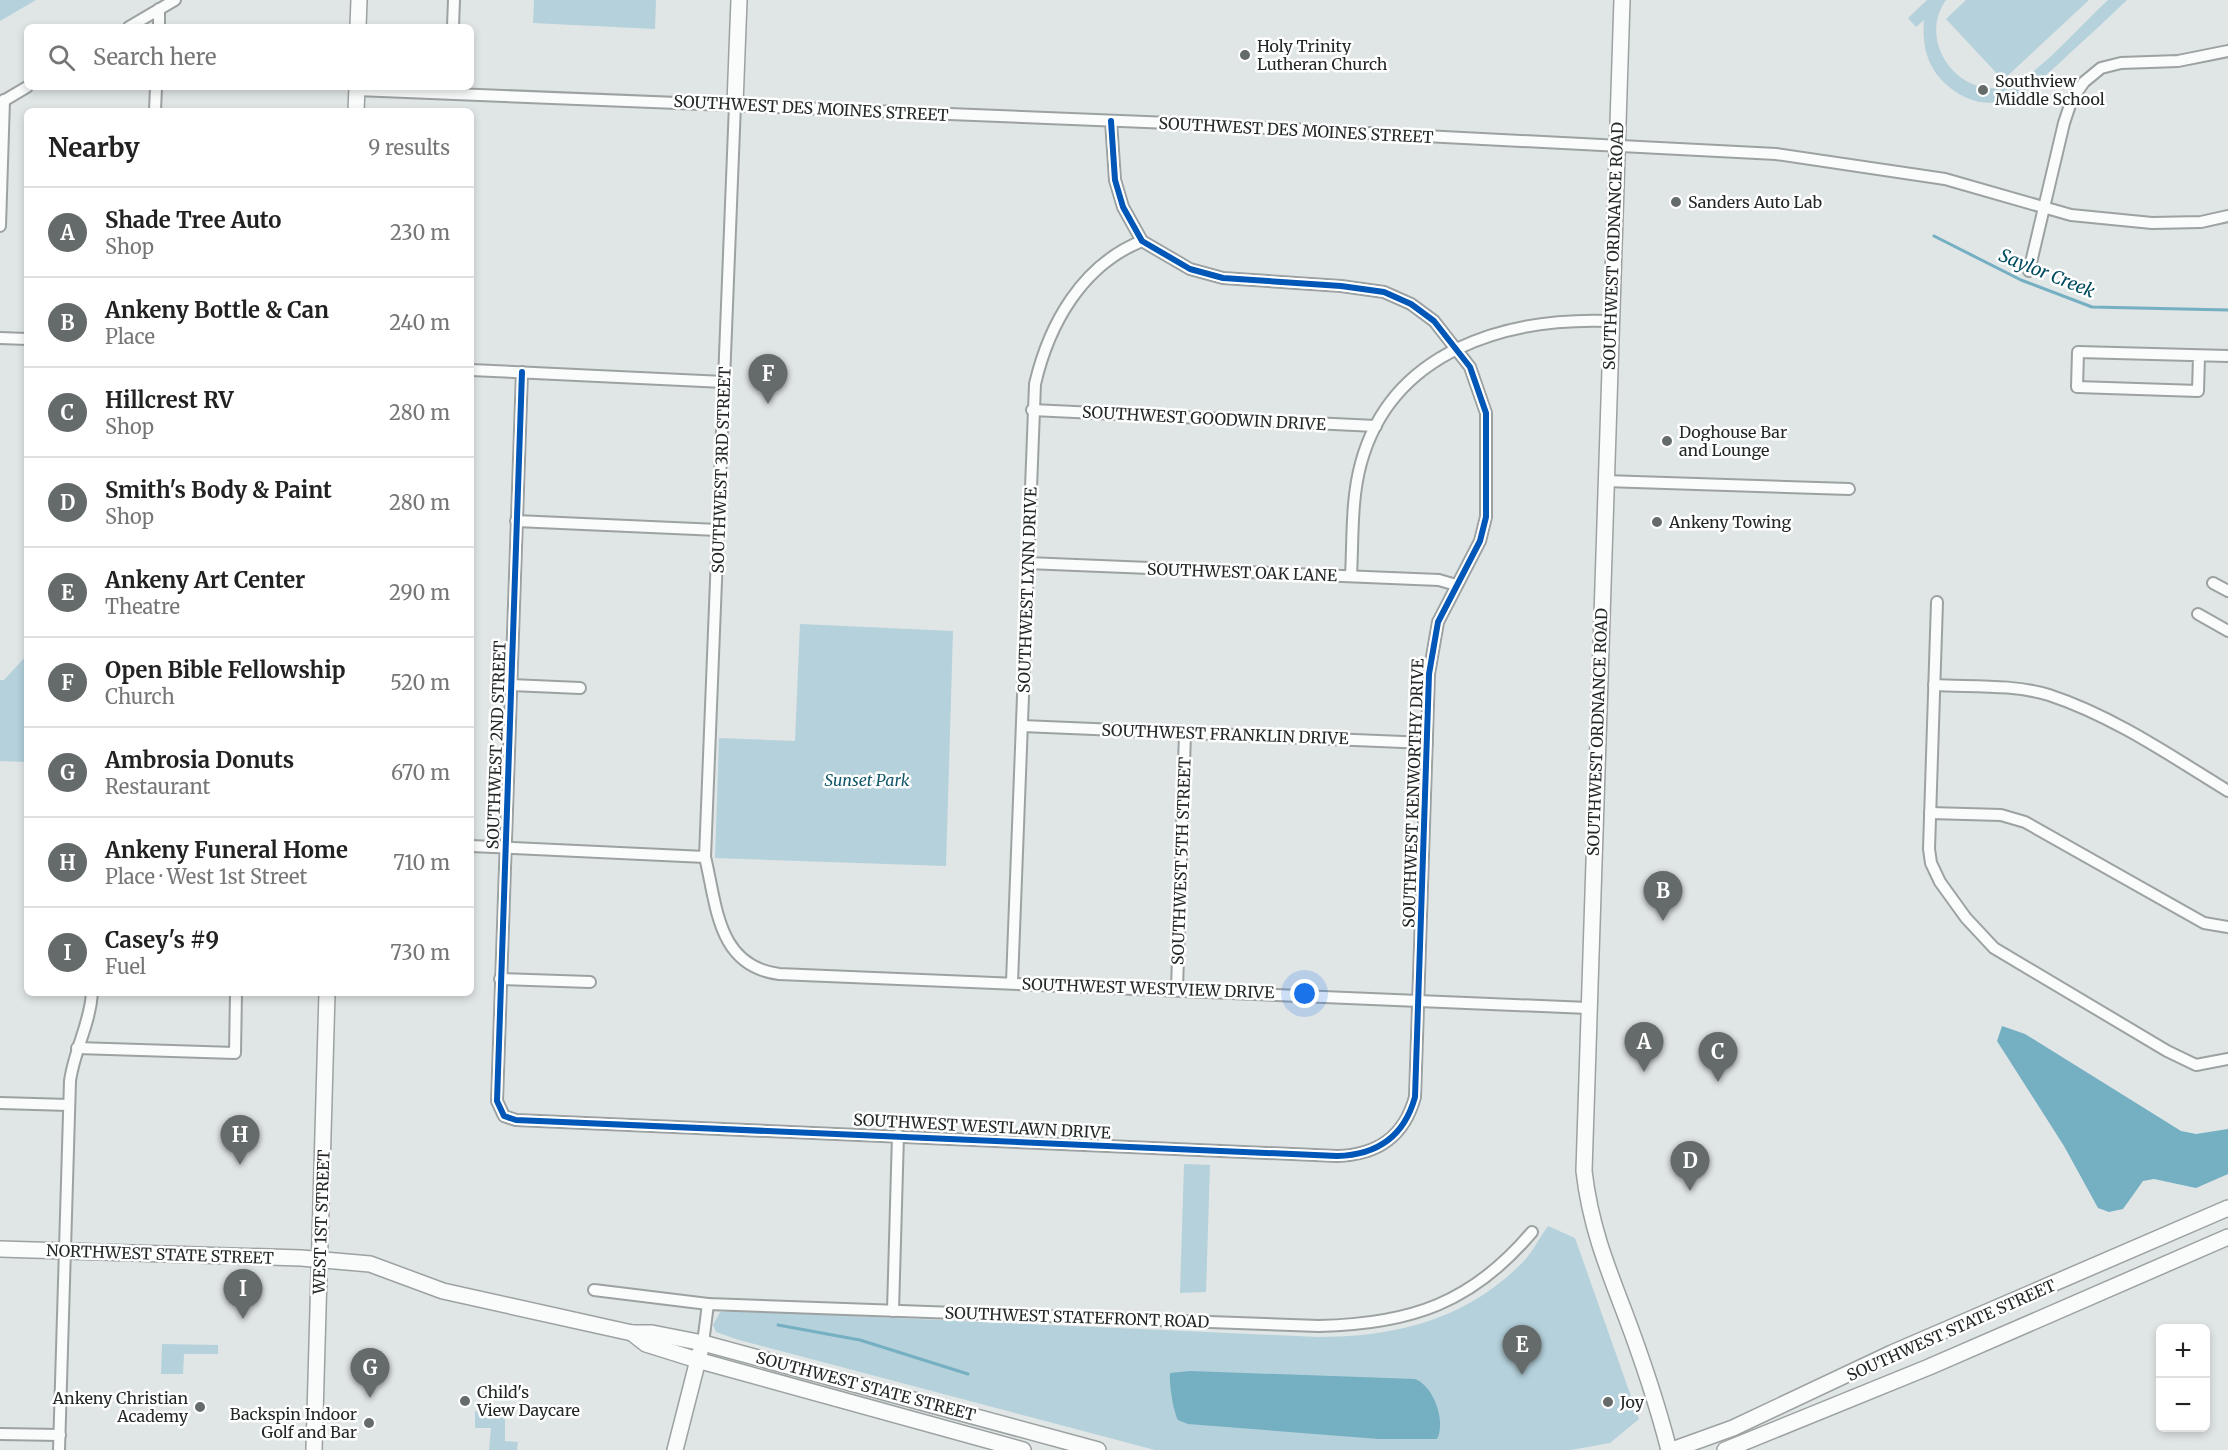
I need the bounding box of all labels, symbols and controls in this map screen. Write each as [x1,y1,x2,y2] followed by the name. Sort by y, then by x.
[24,24,474,90] search box
[1257,36,1388,74] place label: Holy Trinity Lutheran Church
[45,41,78,74] icon: search
[93,43,216,71] text: Search here
[1238,48,1252,62] marker: Holy Trinity Lutheran Church
[1995,71,2105,109] place label: Southview Middle School
[1976,83,1990,97] marker: Southview Middle School
[673,91,949,125] street label: SOUTHWEST DES MOINES STREET
[1158,113,1434,147] street label: SOUTHWEST DES MOINES STREET
[1599,122,1627,370] street label: SOUTHWEST ORDNANCE ROAD
[48,131,140,164] text: Nearby
[368,135,450,160] text: 9 results
[1688,192,1822,212] place label: Sanders Auto Lab
[1669,195,1683,209] marker: Sanders Auto Lab
[105,206,281,234] text: Shade Tree Auto
[60,220,75,245] text: A
[390,220,450,245] text: 230 m
[105,234,154,259] text: Shop
[1996,243,2098,303] water label: Saylor Creek
[105,296,329,324] text: Ankeny Bottle & Can
[61,310,74,335] text: B
[389,310,450,335] text: 240 m
[105,324,155,349] text: Place
[748,354,788,404] pin: F
[707,366,735,574] street label: SOUTHWEST 3RD STREET
[105,386,234,414] text: Hillcrest RV
[61,400,74,425] text: C
[389,400,450,425] text: 280 m
[1082,402,1327,434] street label: SOUTHWEST GOODWIN DRIVE
[105,414,154,439] text: Shop
[1679,422,1787,460] place label: Doghouse Bar and Lounge
[1660,434,1674,448] marker: Doghouse Bar and Lounge
[105,476,332,504] text: Smith's Body & Paint
[1013,486,1041,693] street label: SOUTHWEST LYNN DRIVE
[60,490,75,515] text: D
[389,490,450,515] text: 280 m
[105,504,154,529] text: Shop
[1668,512,1791,532] place label: Ankeny Towing
[1650,515,1664,529] marker: Ankeny Towing
[1147,559,1338,585] street label: SOUTHWEST OAK LANE
[105,566,305,594] text: Ankeny Art Center
[61,580,74,605] text: E
[389,580,450,605] text: 290 m
[105,594,180,619] text: Theatre
[1583,608,1611,856] street label: SOUTHWEST ORDNANCE ROAD
[482,640,510,850] street label: SOUTHWEST 2ND STREET
[105,656,345,684] text: Open Bible Fellowship
[1398,657,1428,928] street label: SOUTHWEST KENWORTHY DRIVE
[61,670,74,695] text: F
[390,670,450,695] text: 520 m
[105,684,175,709] text: Church
[1101,720,1350,748] street label: SOUTHWEST FRANKLIN DRIVE
[105,746,294,774] text: Ambrosia Donuts
[1167,757,1195,965] street label: SOUTHWEST 5TH STREET
[60,760,75,785] text: G
[391,760,450,785] text: 670 m
[825,770,910,790] park label: Sunset Park
[105,774,210,799] text: Restaurant
[105,836,348,864] text: Ankeny Funeral Home
[59,850,76,875] text: H
[393,850,450,875] text: 710 m
[105,864,307,889] text: Place · West 1st Street
[1644,872,1682,921] pin: B
[105,926,219,954] text: Casey's #9
[64,940,72,965] text: I
[390,940,450,965] text: 730 m
[105,954,146,979] text: Fuel
[1021,974,1276,1002] street label: SOUTHWEST WESTVIEW DRIVE
[1290,979,1319,1008] your location
[1624,1022,1664,1072] pin: A
[1698,1032,1738,1082] pin: C
[853,1109,1112,1143] street label: SOUTHWEST WESTLAWN DRIVE
[220,1116,260,1165] pin: H
[1670,1142,1710,1191] pin: D
[308,1149,334,1296] street label: WEST 1ST STREET
[46,1240,274,1268] street label: NORTHWEST STATE STREET
[224,1270,262,1319] pin: I
[1844,1275,2058,1385] street label: SOUTHWEST STATE STREET
[944,1302,1210,1332] street label: SOUTHWEST STATEFRONT ROAD
[2156,1324,2210,1432] map controls
[2156,1324,2210,1378] button: +
[1502,1326,1541,1375] pin: E
[754,1347,978,1425] street label: SOUTHWEST STATE STREET
[350,1348,389,1398] pin: G
[2156,1378,2210,1432] button: −
[476,1382,580,1420] place label: Child's View Daycare
[52,1388,189,1426] place label: Ankeny Christian Academy
[1619,1392,1645,1412] place label: Joy
[458,1394,472,1408] marker: Child's View Daycare
[1601,1395,1615,1409] marker: Joy
[193,1400,207,1414] marker: Ankeny Christian Academy
[230,1404,357,1442] place label: Backspin Indoor Golf and Bar
[362,1416,376,1430] marker: Backspin Indoor Golf and Bar

